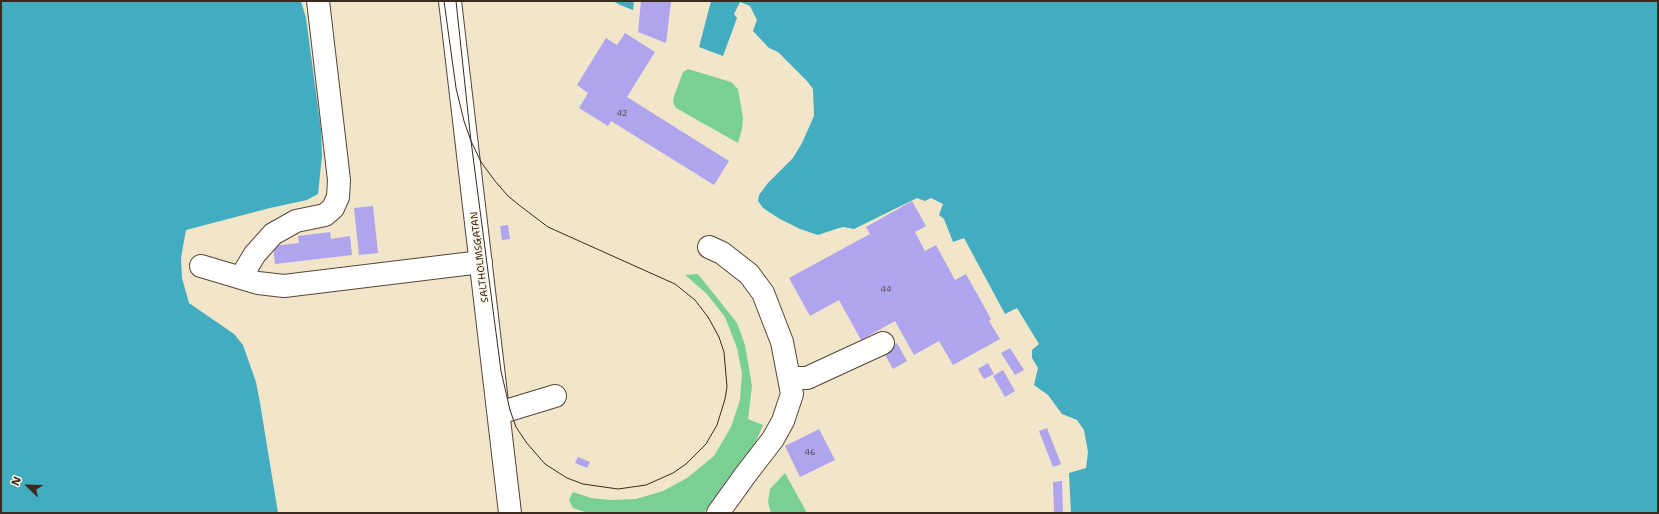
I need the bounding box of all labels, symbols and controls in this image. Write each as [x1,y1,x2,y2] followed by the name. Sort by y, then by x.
[617,109,627,119] house number: 42
[468,211,492,303] street label: SALTHOLMSGATAN
[881,285,891,295] house number: 44
[804,448,816,458] house number: 46
[8,466,48,506] north arrow
[8,474,25,488] text: N

